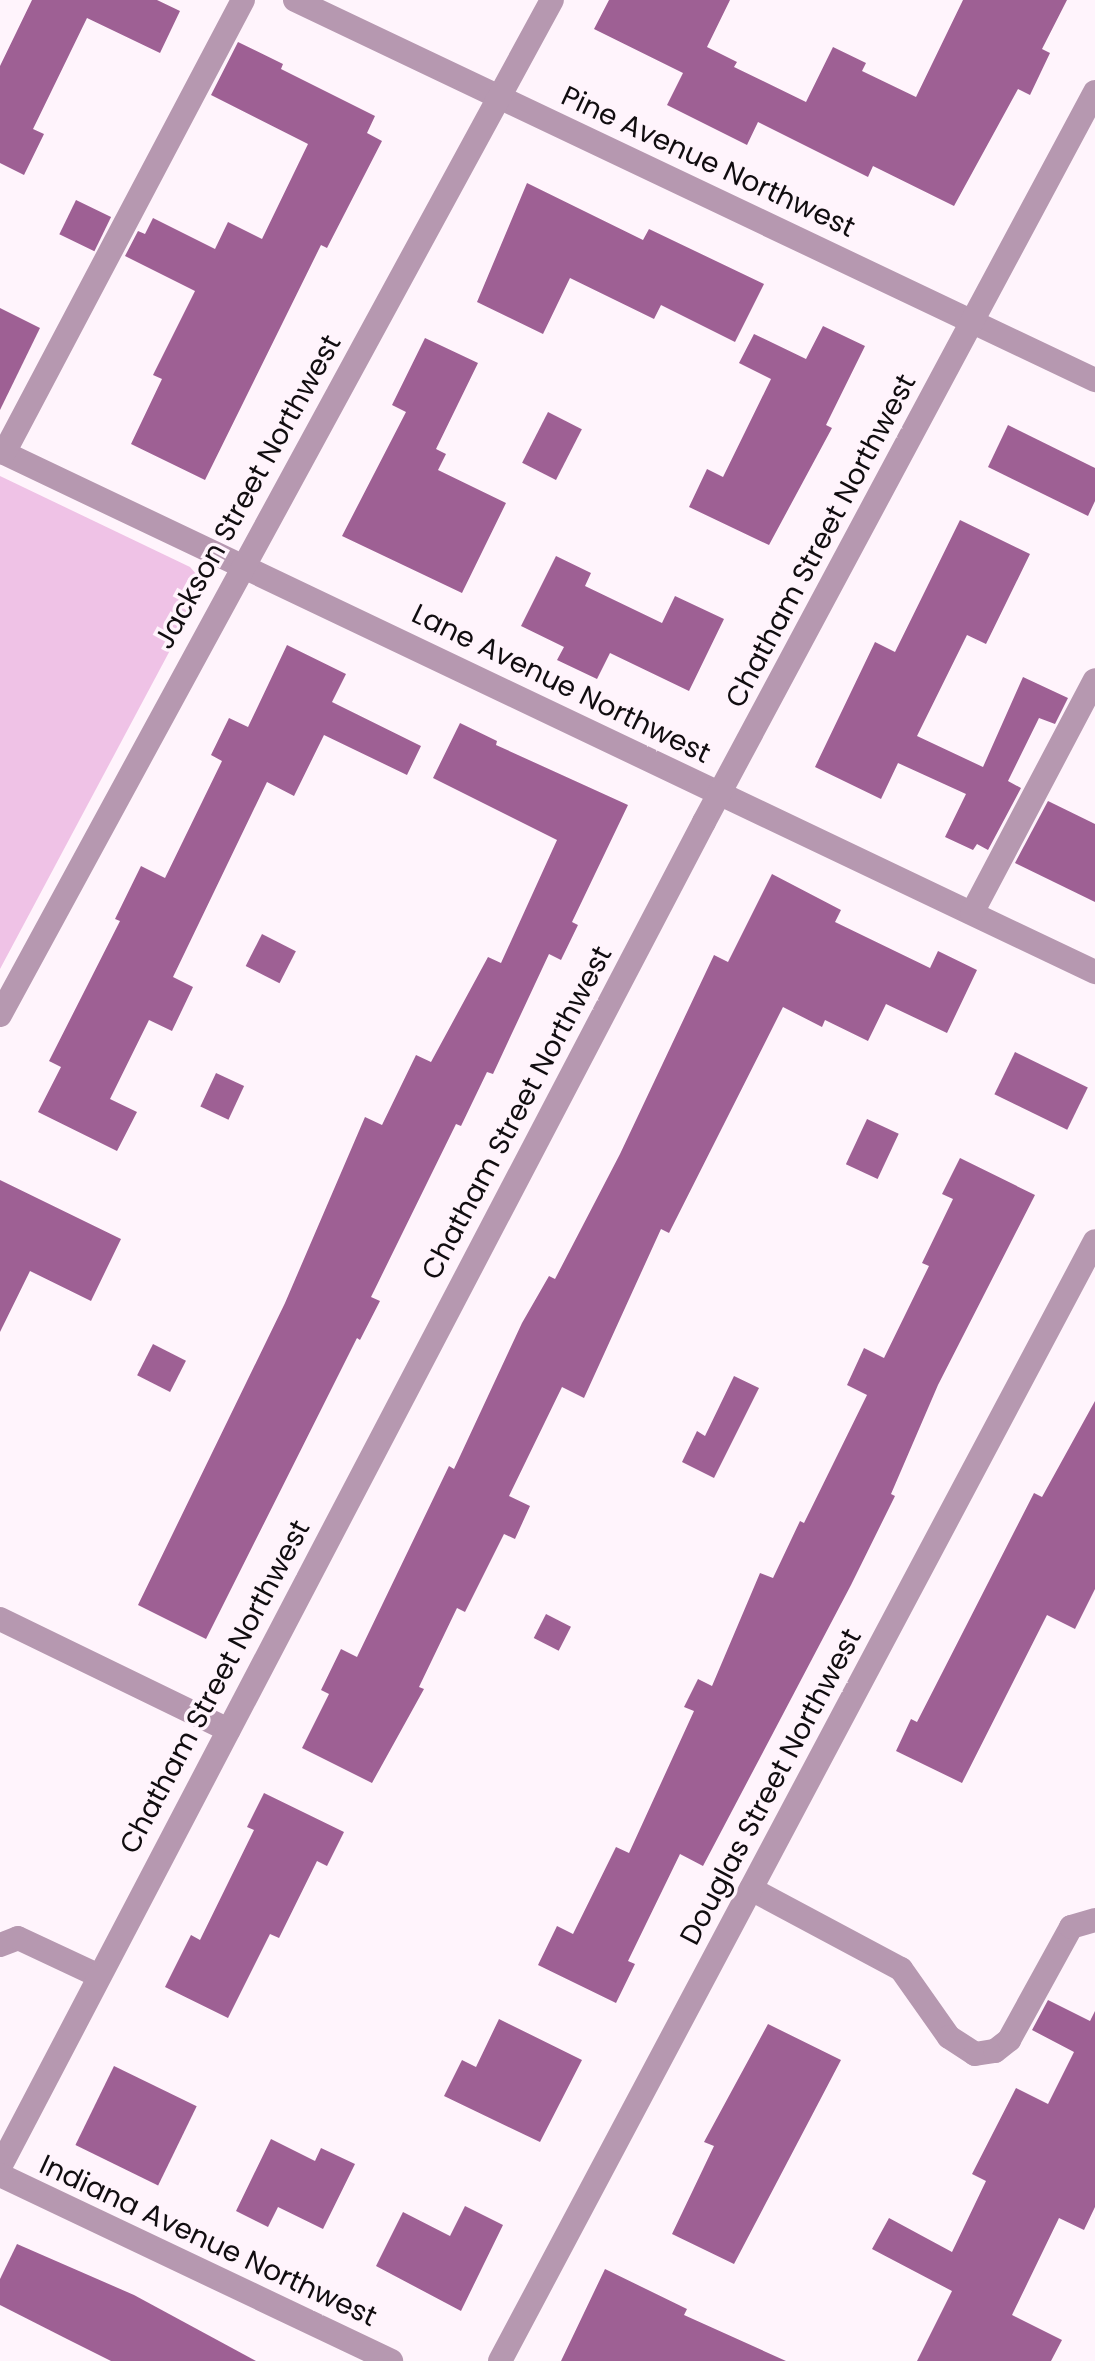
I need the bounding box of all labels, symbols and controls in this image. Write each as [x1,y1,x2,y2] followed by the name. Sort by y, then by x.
[556,79,860,245] street label: Pine Avenue Northwest
[148,329,348,655] street label: Jackson Street Northwest
[719,369,923,713] street label: Chatham Street Northwest
[406,597,716,771] street label: Lane Avenue Northwest
[415,941,619,1285] street label: Chatham Street Northwest
[113,1515,317,1859] street label: Chatham Street Northwest
[673,1623,869,1951] street label: Douglas Street Northwest
[34,2148,382,2334] street label: Indiana Avenue Northwest

